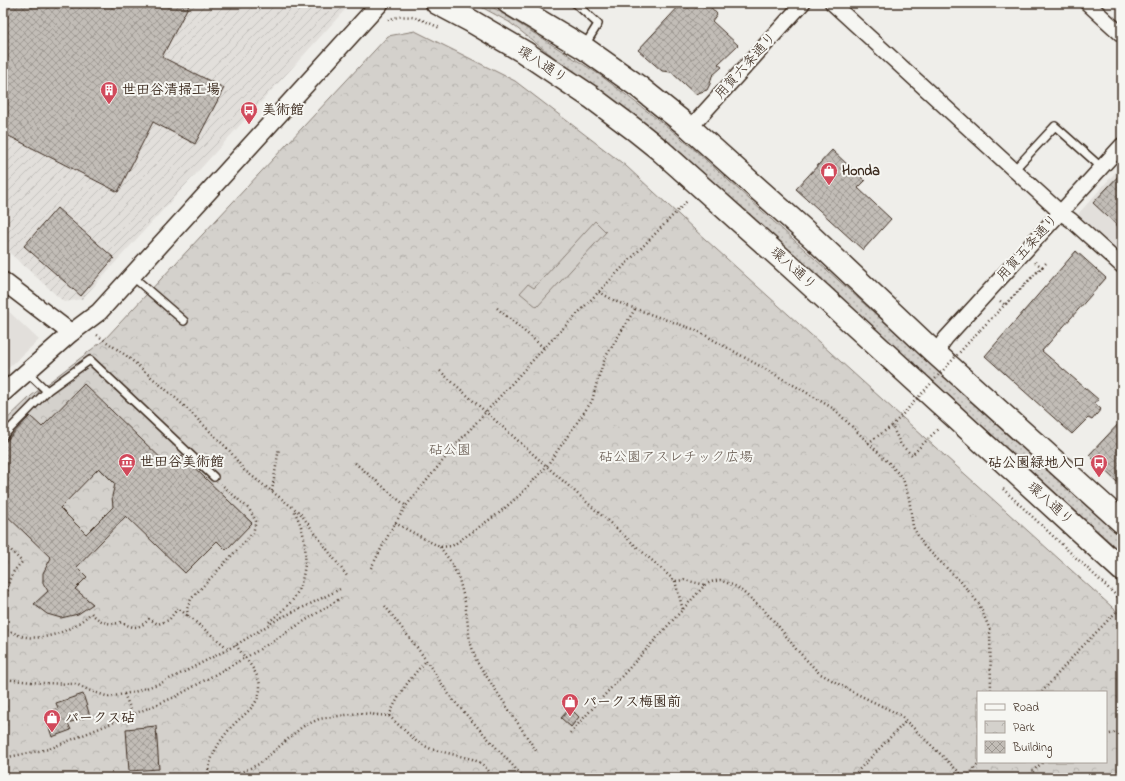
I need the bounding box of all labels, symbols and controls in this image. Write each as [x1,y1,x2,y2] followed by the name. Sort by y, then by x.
[710,28,782,104] street label: 用賀六条通り
[513,41,571,89] street label: 環八通り
[99,80,119,105] building icon: 世田谷清掃工場
[122,80,220,101] place label: 世田谷清掃工場
[239,100,259,125] bus stop icon: 美術館
[262,100,304,121] place label: 美術館
[819,161,839,186] shop icon: Honda
[842,161,880,182] place label: Honda
[992,210,1064,286] street label: 用賀五条通り
[765,242,821,296] street label: 環八通り
[429,440,471,461] park label: 砧公園
[599,447,753,468] park label: 砧公園アスレチック広場
[117,452,137,477] museum icon: 世田谷美術館
[140,452,224,473] place label: 世田谷美術館
[988,453,1086,474] place label: 砧公園緑地入口
[1089,453,1109,478] bus stop icon: 砧公園緑地入口
[1022,477,1078,531] street label: 環八通り
[977,691,1107,763] legend
[560,692,580,717] shop icon: パークス梅園前
[583,692,681,713] place label: パークス梅園前
[1013,699,1039,717] text: Road
[42,708,62,733] shop icon: パークス砧
[65,708,135,729] place label: パークス砧
[1013,719,1035,737] text: Park
[1012,739,1052,758] text: Building

